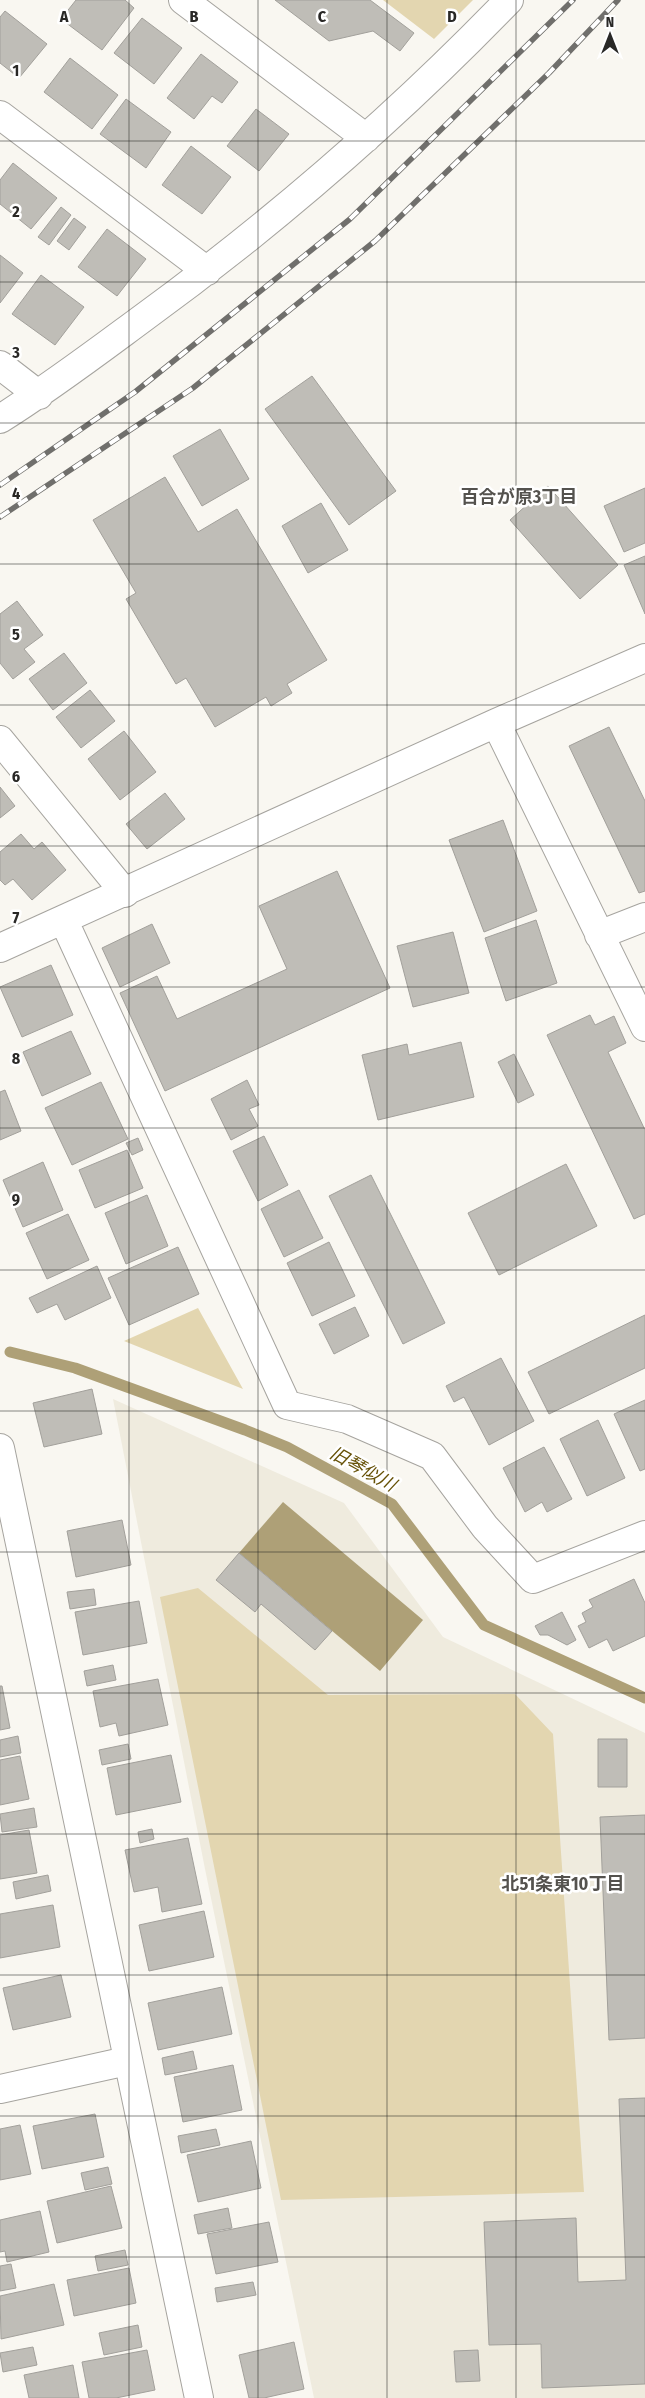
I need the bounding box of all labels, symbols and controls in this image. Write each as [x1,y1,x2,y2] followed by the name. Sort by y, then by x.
[59,7,69,26] text: A
[190,7,199,26] text: B
[318,7,327,26] text: C
[447,7,457,26] text: D
[585,10,635,60] north arrow
[606,14,614,31] text: N
[13,61,19,80] text: 1
[11,202,20,221] text: 2
[11,343,20,362] text: 3
[12,484,20,503] text: 4
[461,486,577,508] district label: 百合が原3丁目
[12,625,20,644] text: 5
[12,767,20,786] text: 6
[13,908,20,927] text: 7
[12,1049,21,1068] text: 8
[12,1190,20,1209] text: 9
[326,1442,402,1497] water label: 旧琴似川
[502,1873,624,1895] district label: 北51条東10丁目

